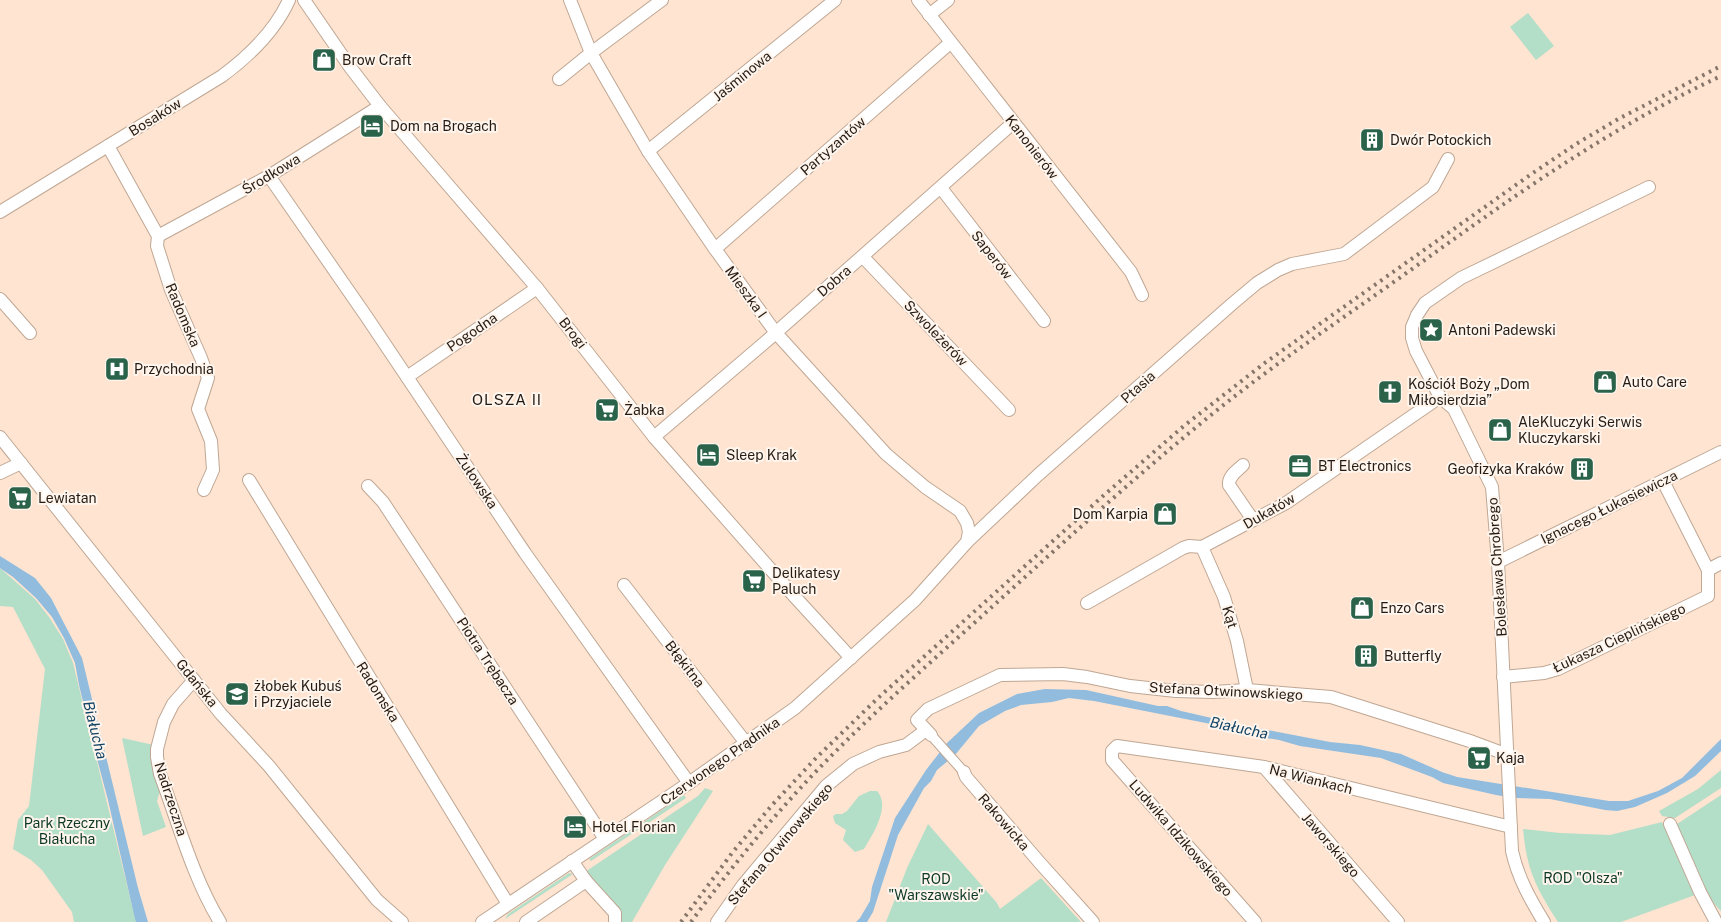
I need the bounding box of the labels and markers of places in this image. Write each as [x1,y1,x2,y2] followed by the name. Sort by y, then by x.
[311,47,337,73] shop icon: Brow Craft
[342,52,412,68] place label: Brow Craft
[359,113,385,139] hotel icon: Dom na Brogach
[390,118,497,134] place label: Dom na Brogach
[1359,127,1385,153] building icon: Dwór Potockich
[1390,132,1491,148] place label: Dwór Potockich
[1418,317,1444,343] place icon: Antoni Padewski
[1448,322,1556,338] place label: Antoni Padewski
[104,356,130,382] hospital icon: Przychodnia
[134,361,214,377] place label: Przychodnia
[1592,369,1618,395] shop icon: Auto Care
[1622,374,1687,390] place label: Auto Care
[1408,376,1530,408] place label: Kościół Boży „Dom Miłosierdzia”
[1377,379,1403,405] church icon: Kościół Boży „Dom Miłosierdzia”
[594,397,620,423] supermarket icon: Żabka
[624,400,665,418] place label: Żabka
[1518,414,1642,446] place label: AleKluczyki Serwis Kluczykarski
[1487,417,1513,443] shop icon: AleKluczyki Serwis Kluczykarski
[695,442,721,468] hotel icon: Sleep Krak
[726,447,797,463] place label: Sleep Krak
[1287,453,1313,479] office icon: BT Electronics
[1569,456,1595,482] building icon: Geofizyka Kraków
[1318,458,1411,474] place label: BT Electronics
[1447,461,1564,477] place label: Geofizyka Kraków
[7,485,33,511] supermarket icon: Lewiatan
[38,490,97,506] place label: Lewiatan
[1152,501,1178,527] shop icon: Dom Karpia
[1073,506,1148,522] place label: Dom Karpia
[772,565,841,597] place label: Delikatesy Paluch
[741,568,767,594] supermarket icon: Delikatesy Paluch
[1349,595,1375,621] shop icon: Enzo Cars
[1380,600,1444,616] place label: Enzo Cars
[1353,643,1379,669] building icon: Butterfly
[1384,648,1442,664] place label: Butterfly
[254,678,342,710] place label: żłobek Kubuś i Przyjaciele
[224,681,250,707] school or university icon: żłobek Kubuś i Przyjaciele
[1466,745,1492,771] supermarket icon: Kaja
[1496,750,1525,766] place label: Kaja
[562,814,588,840] hotel icon: Hotel Florian
[592,819,676,835] place label: Hotel Florian

